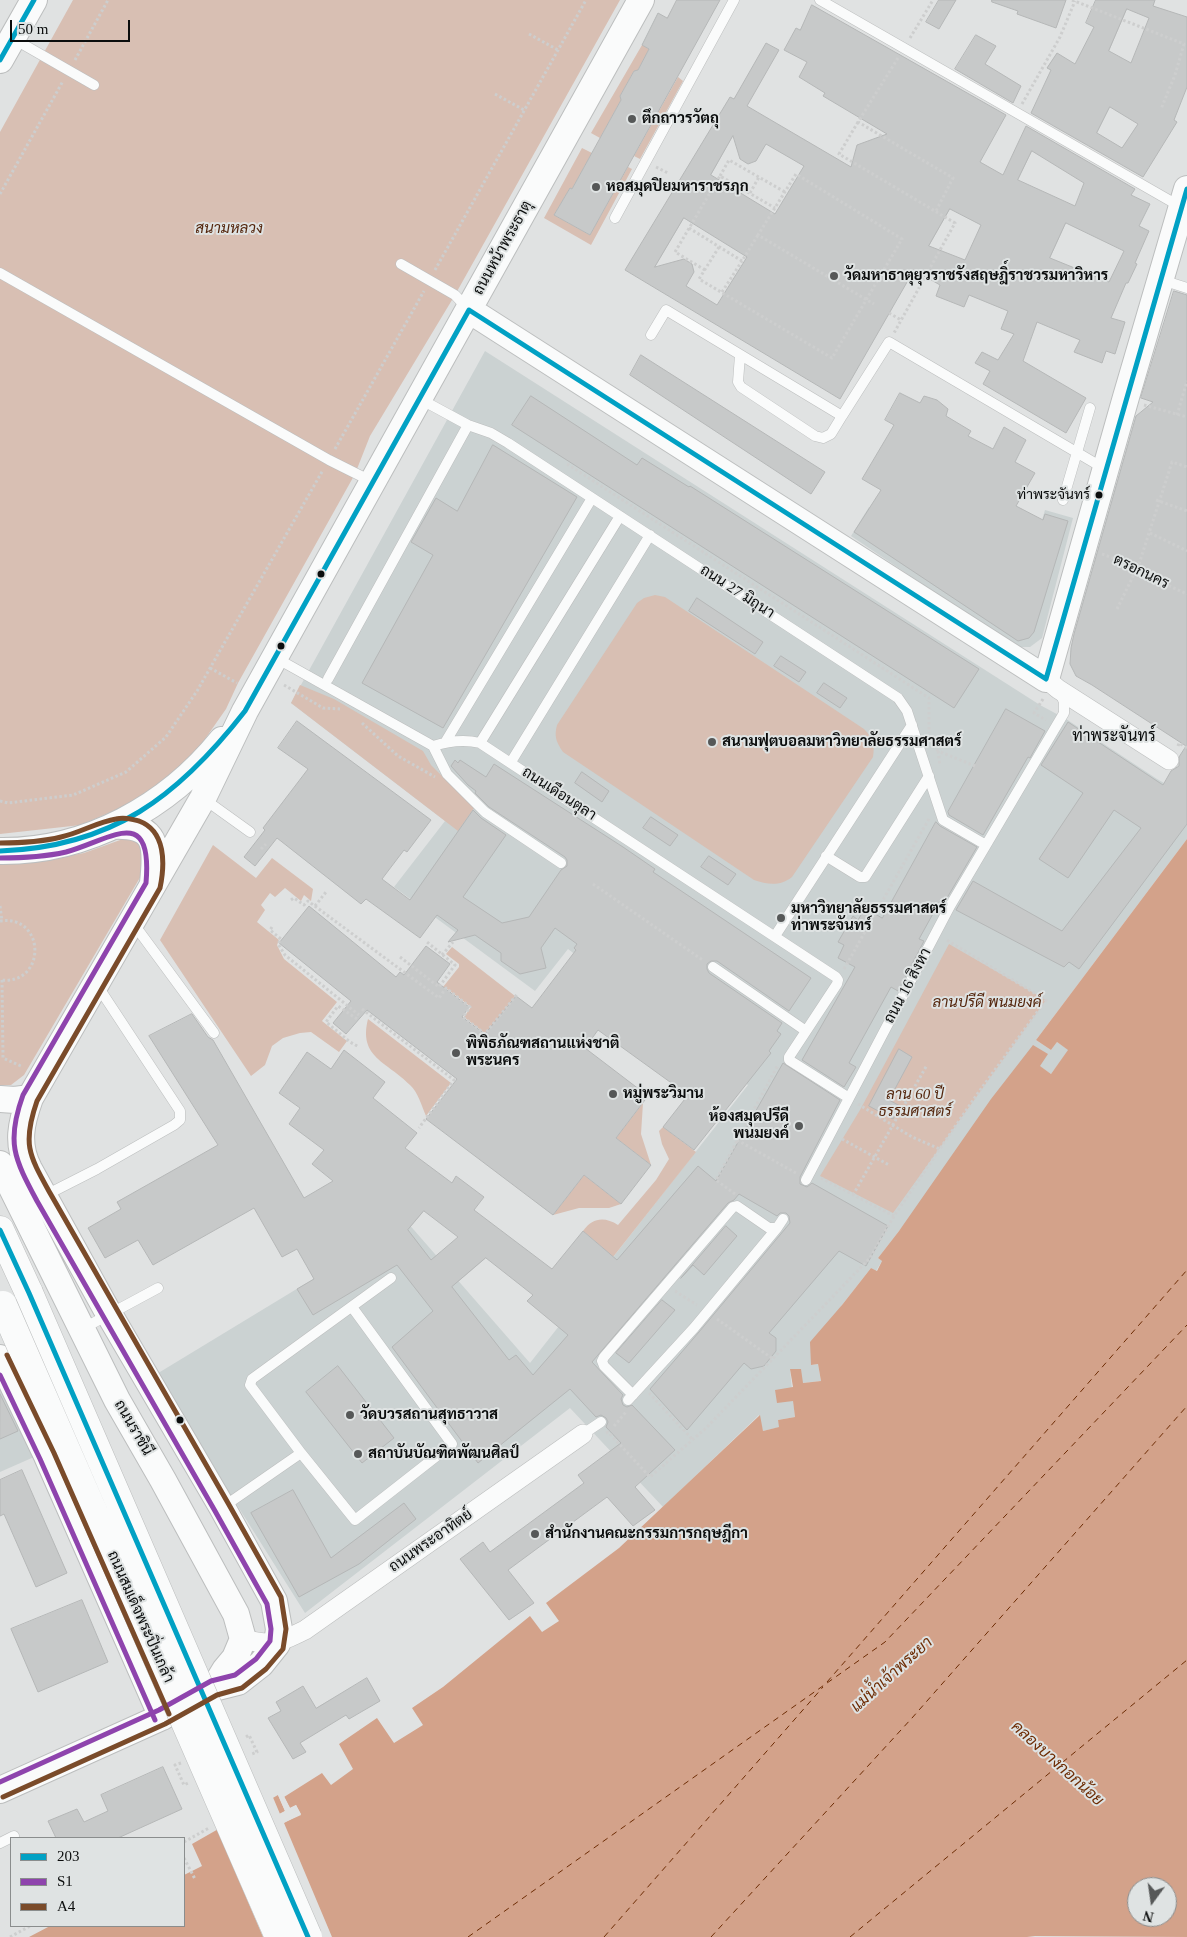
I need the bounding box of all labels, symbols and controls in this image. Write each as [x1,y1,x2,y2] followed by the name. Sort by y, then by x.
[12,10,132,42] scale bar
[18,21,48,37] text: 50 m
[642,110,719,128] place label: ตึกถาวรวัตถุ
[626,113,638,125] marker: ตึกถาวรวัตถุ
[606,178,749,196] place label: หอสมุดปิยมหาราชรฦก
[590,181,602,193] marker: หอสมุดปิยมหาราชรฦก
[470,198,536,298] street label: ถนนหน้าพระธาตุ
[195,220,263,238] park label: สนามหลวง
[844,267,1108,285] place label: วัดมหาธาตุยุวราชรังสฤษฎิ์ราชวรมหาวิหาร
[828,270,840,282] marker: วัดมหาธาตุยุวราชรังสฤษฎิ์ราชวรมหาวิหาร
[1017,487,1090,503] place label: ท่าพระจันทร์
[1094,490,1104,500] marker: ท่าพระจันทร์
[1110,551,1172,593] street label: ตรอกนคร
[696,561,778,623] street label: ถนน 27 มิถุนา
[316,569,326,579] unlabelled marker
[276,641,286,651] unlabelled marker
[1072,727,1156,747] district label: ท่าพระจันทร์
[722,733,961,751] place label: สนามฟุตบอลมหาวิทยาลัยธรรมศาสตร์
[706,736,718,748] marker: สนามฟุตบอลมหาวิทยาลัยธรรมศาสตร์
[519,763,599,825] street label: ถนนเดือนตุลา
[791,900,946,935] place label: มหาวิทยาลัยธรรมศาสตร์ ท่าพระจันทร์
[775,912,787,924] marker: มหาวิทยาลัยธรรมศาสตร์ ท่าพระจันทร์
[881,945,935,1027] street label: ถนน 16 สิงหา
[932,994,1042,1012] park label: ลานปรีดี พนมยงค์
[466,1035,619,1070] place label: พิพิธภัณฑสถานแห่งชาติ พระนคร
[450,1047,462,1059] marker: พิพิธภัณฑสถานแห่งชาติ พระนคร
[623,1085,704,1103] place label: หมู่พระวิมาน
[878,1086,952,1121] park label: ลาน 60 ปี ธรรมศาสตร์
[607,1088,619,1100] marker: หมู่พระวิมาน
[709,1108,789,1143] place label: ห้องสมุดปรีดี พนมยงค์
[793,1120,805,1132] marker: ห้องสมุดปรีดี พนมยงค์
[110,1397,156,1459] street label: ถนนราชินี
[360,1406,498,1424] place label: วัดบวรสถานสุทธาวาส
[344,1409,356,1421] marker: วัดบวรสถานสุทธาวาส
[175,1415,185,1425] unlabelled marker
[368,1445,519,1463] place label: สถาบันบัณฑิตพัฒนศิลป์
[352,1448,364,1460] marker: สถาบันบัณฑิตพัฒนศิลป์
[386,1506,476,1576] street label: ถนนพระอาทิตย์
[545,1525,748,1543] place label: สำนักงานคณะกรรมการกฤษฎีกา
[529,1528,541,1540] marker: สำนักงานคณะกรรมการกฤษฎีกา
[103,1548,177,1686] street label: ถนนสมเด็จพระปิ่นเกล้า
[847,1633,937,1717] water label: แม่น้ำเจ้าพระยา
[1007,1718,1107,1810] water label: คลองบางกอกน้อย
[10,1837,185,1927] legend
[57,1848,80,1864] text: 203
[57,1873,73,1889] text: S1
[1127,1877,1177,1927] north arrow
[57,1898,75,1914] text: A4
[1142,1908,1155,1925] text: N

